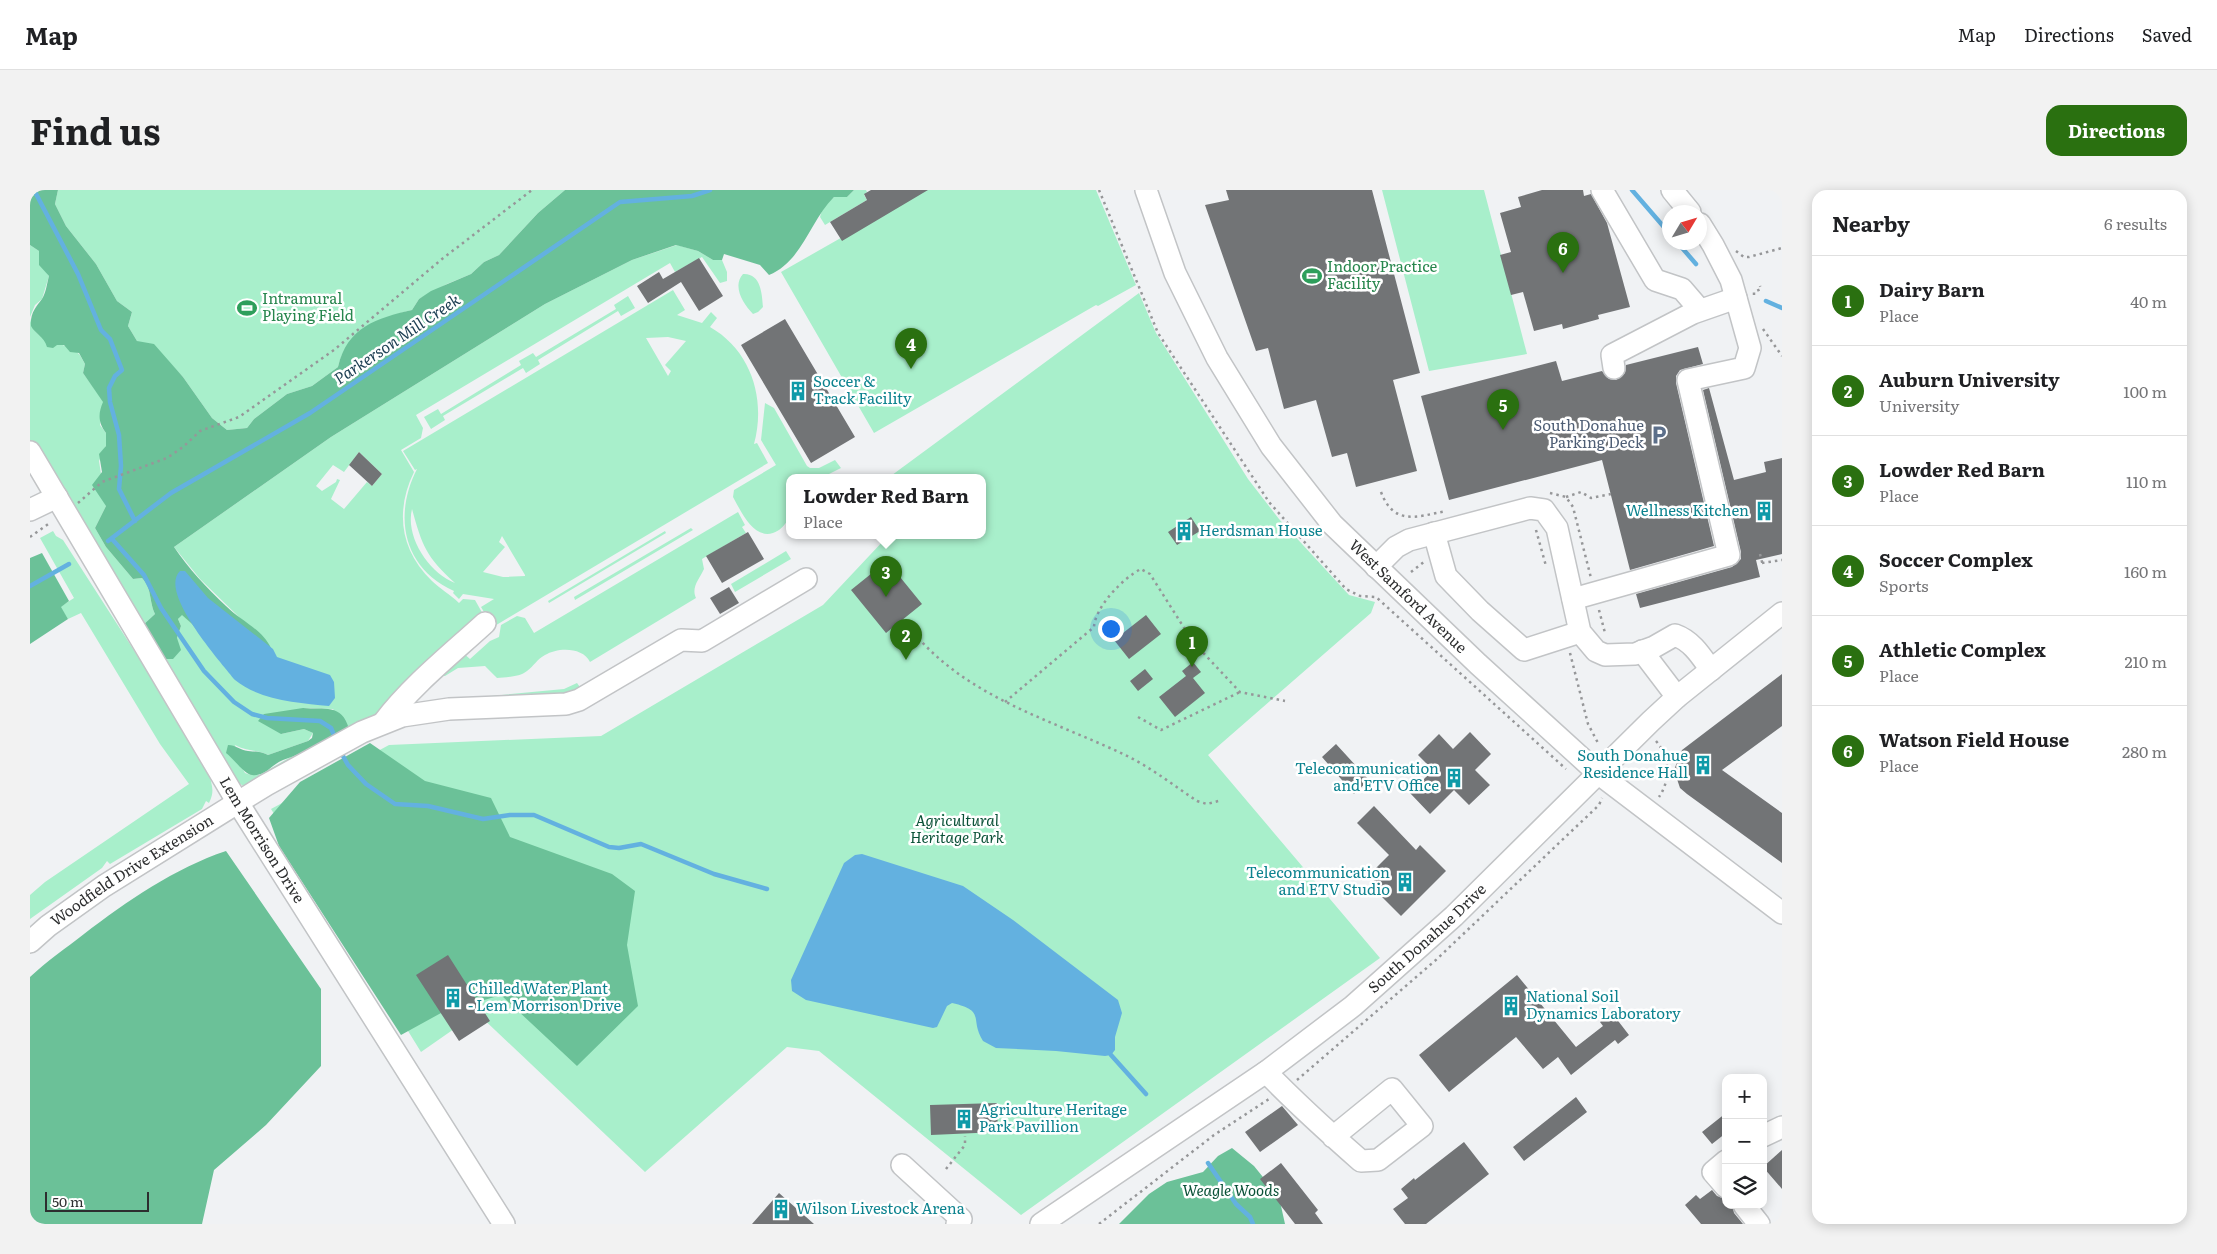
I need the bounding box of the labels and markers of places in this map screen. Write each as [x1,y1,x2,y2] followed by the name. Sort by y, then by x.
[1547,232,1579,273] pin: 6
[1327,254,1438,294] place label: Indoor Practice Facility
[1301,265,1323,287] sports icon: Indoor Practice Facility
[262,286,354,326] place label: Intramural Playing Field
[236,297,258,319] sports icon: Intramural Playing Field
[895,328,927,369] pin: 4
[813,369,912,409] place label: Soccer & Track Facility
[787,380,809,402] building icon: Soccer & Track Facility
[1487,389,1519,430] pin: 5
[1533,413,1645,453] place label: South Donahue Parking Deck
[1648,424,1670,446] parking icon: South Donahue Parking Deck
[1626,498,1749,521] place label: Wellness Kitchen
[1753,500,1775,522] building icon: Wellness Kitchen
[1199,518,1323,541] place label: Herdsman House
[1173,520,1195,542] building icon: Herdsman House
[870,556,902,597] pin: 3
[890,619,922,660] pin: 2
[1176,626,1208,667] pin: 1
[1577,743,1688,783] place label: South Donahue Residence Hall
[1692,754,1714,776] building icon: South Donahue Residence Hall
[1295,756,1439,796] place label: Telecommunication and ETV Office
[1443,767,1465,789] building icon: Telecommunication and ETV Office
[1246,860,1390,900] place label: Telecommunication and ETV Studio
[1394,871,1416,893] building icon: Telecommunication and ETV Studio
[468,976,622,1016] place label: Chilled Water Plant - Lem Morrison Drive
[1526,984,1681,1024] place label: National Soil Dynamics Laboratory
[442,987,464,1009] building icon: Chilled Water Plant - Lem Morrison Drive
[1500,995,1522,1017] building icon: National Soil Dynamics Laboratory
[979,1097,1127,1137] place label: Agriculture Heritage Park Pavillion
[953,1108,975,1130] building icon: Agriculture Heritage Park Pavillion
[796,1196,966,1219] place label: Wilson Livestock Arena
[770,1198,792,1220] building icon: Wilson Livestock Arena

